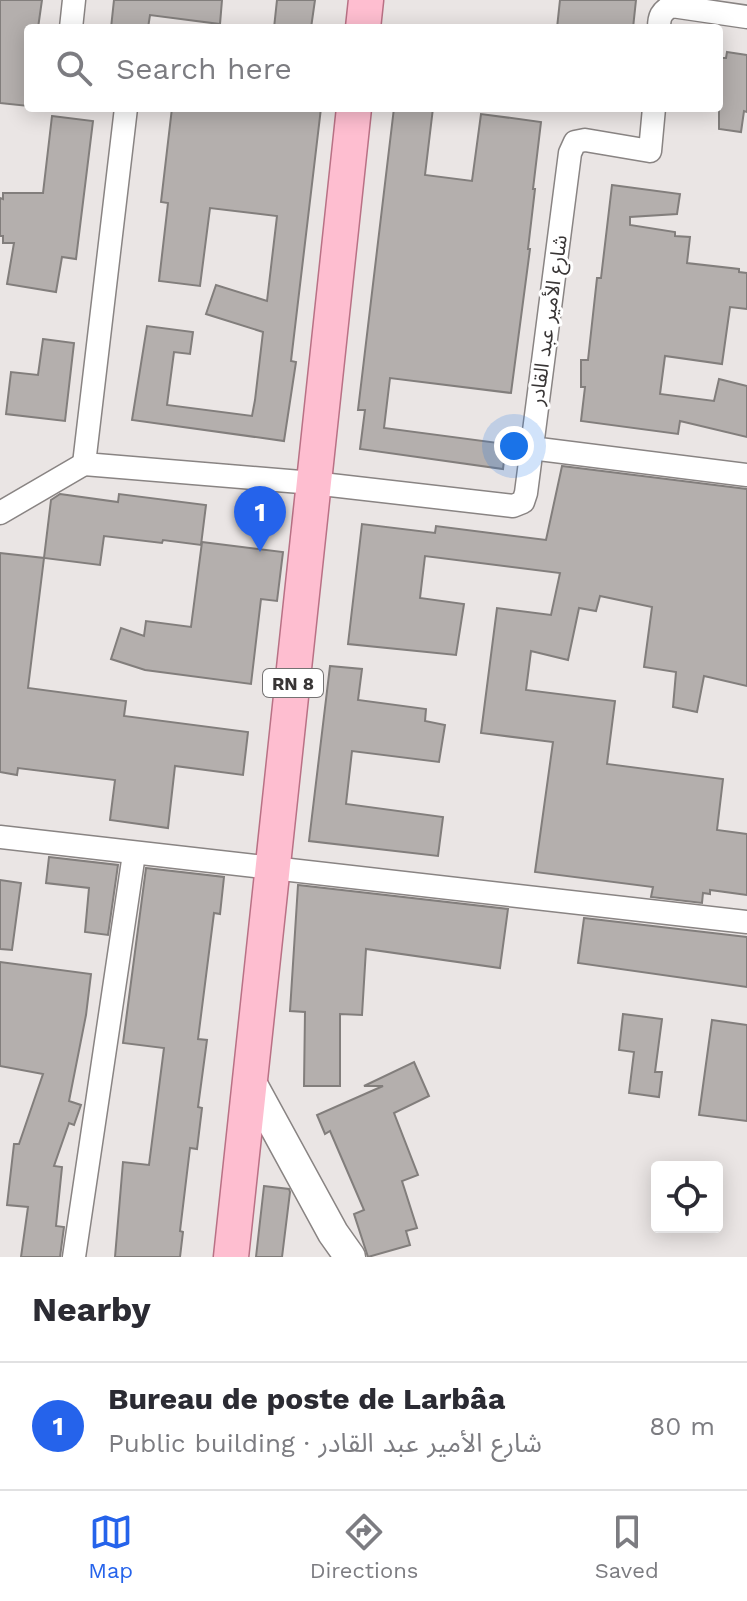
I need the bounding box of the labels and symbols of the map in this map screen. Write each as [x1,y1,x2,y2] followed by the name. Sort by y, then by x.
[524,233,575,408] street label: شارع الأمير عبد القادر
[494,426,534,466] your location
[234,486,286,552] pin: 1
[263,669,323,697] road number: RN 8

